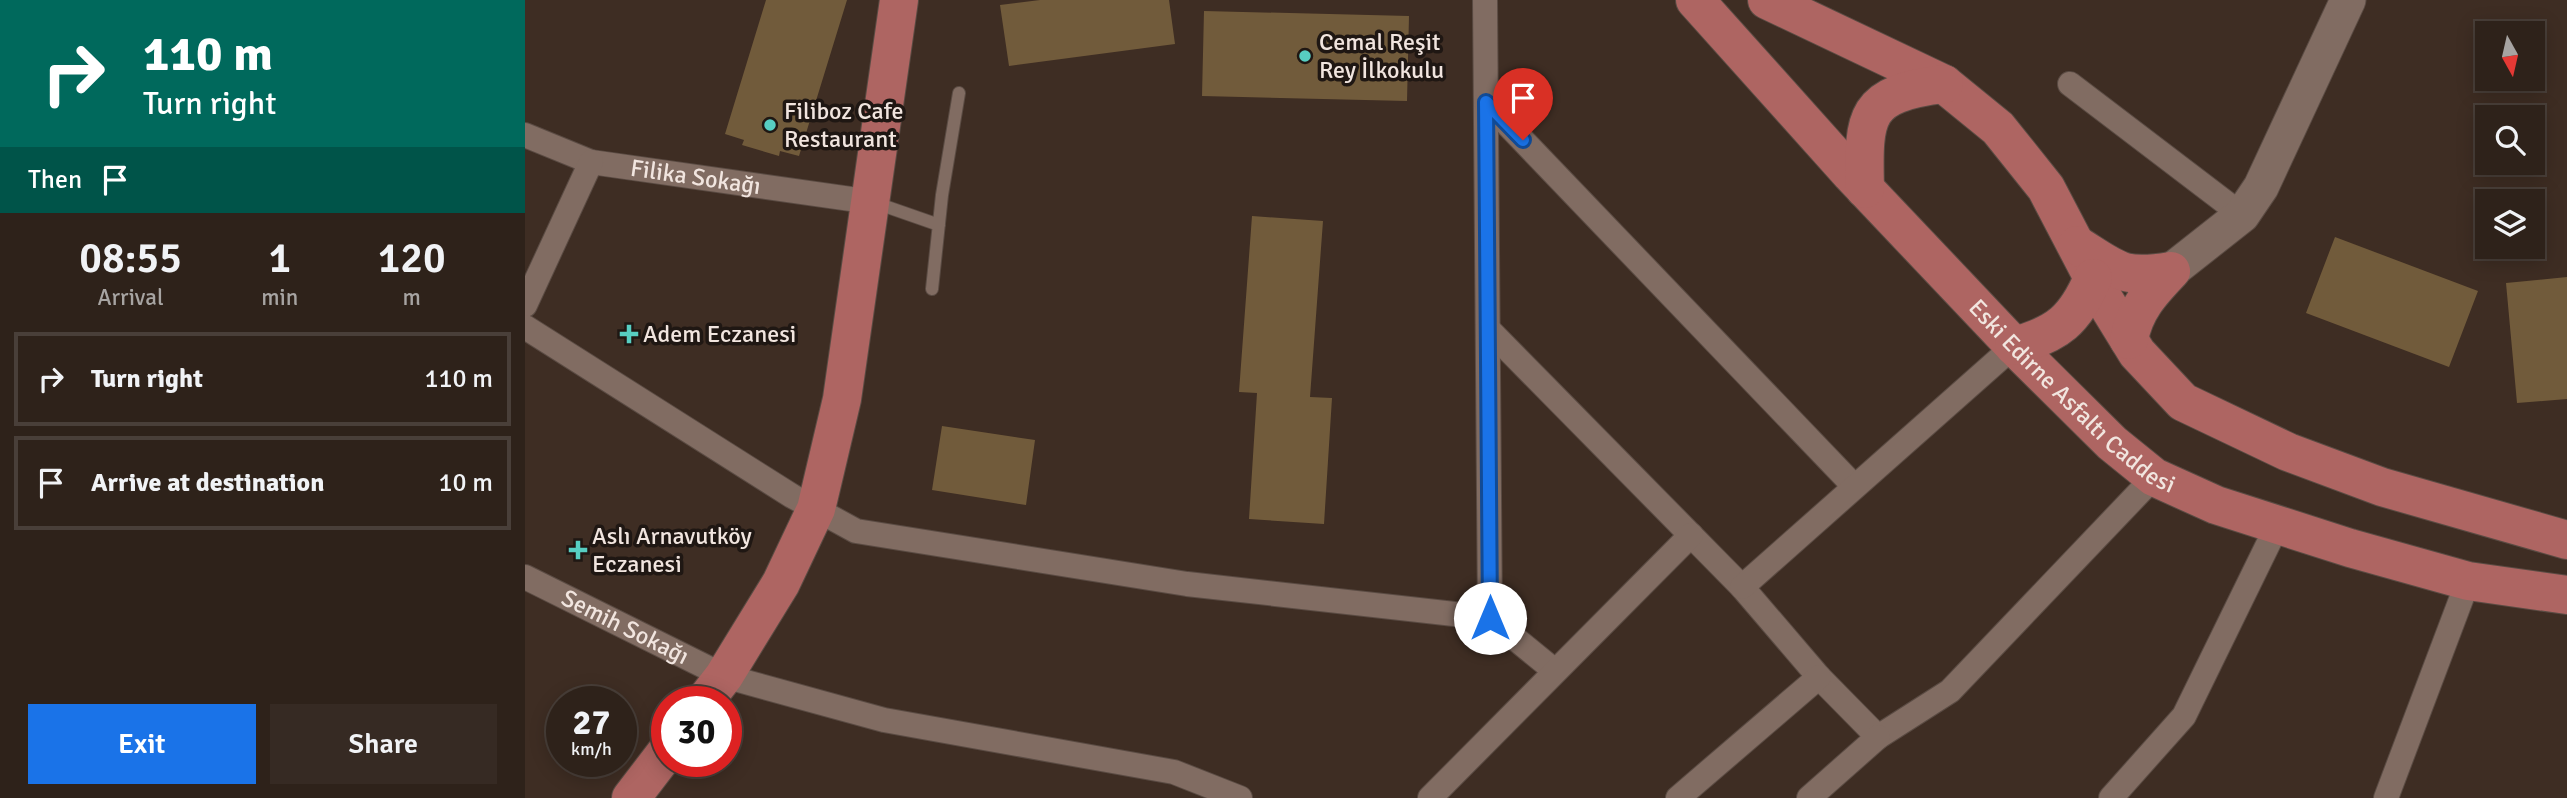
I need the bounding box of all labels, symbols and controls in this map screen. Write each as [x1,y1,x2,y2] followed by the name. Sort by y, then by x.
[2475,21,2545,91] north arrow
[2475,21,2545,259] map controls
[143,24,273,84] text: 110 m
[1319,27,1444,85] place label: Cemal Reşit Rey İlkokulu
[28,28,119,119] icon: right
[1297,48,1313,64] marker: Cemal Reşit Rey İlkokulu
[1493,68,1553,140] pin
[1504,79,1542,117] icon: arrive
[143,84,276,123] text: Turn right
[784,96,904,154] place label: Filiboz Cafe Restaurant
[2475,105,2545,175] button: search
[762,117,778,133] marker: Filiboz Cafe Restaurant
[629,153,763,201] street label: Filika Sokağı
[96,161,134,199] icon: arrive
[28,164,82,196] text: Then
[2475,189,2545,259] button: layers
[79,233,182,284] text: 08:55
[268,233,291,284] text: 1
[378,233,446,284] text: 120
[97,283,164,312] text: Arrival
[261,283,298,312] text: min
[402,283,421,312] text: m
[1962,293,2180,500] street label: Eski Edirne Asfaltı Caddesi
[643,319,796,349] place label: Adem Eczanesi
[621,326,637,342] marker: Adem Eczanesi
[32,360,70,398] icon: right
[91,363,203,395] text: Turn right
[424,363,493,395] text: 110 m
[32,464,70,502] icon: arrive
[91,467,324,499] text: Arrive at destination
[438,467,493,499] text: 10 m
[592,521,752,579] place label: Aslı Arnavutköy Eczanesi
[570,542,586,558] marker: Aslı Arnavutköy Eczanesi
[1453,581,1527,655] position arrow
[557,583,694,671] street label: Semih Sokağı
[651,686,742,777] speed limit sign: 30
[573,701,610,744] text: 27
[28,704,256,784] button: Exit
[270,704,497,784] button: Share
[571,738,612,760] text: km/h

